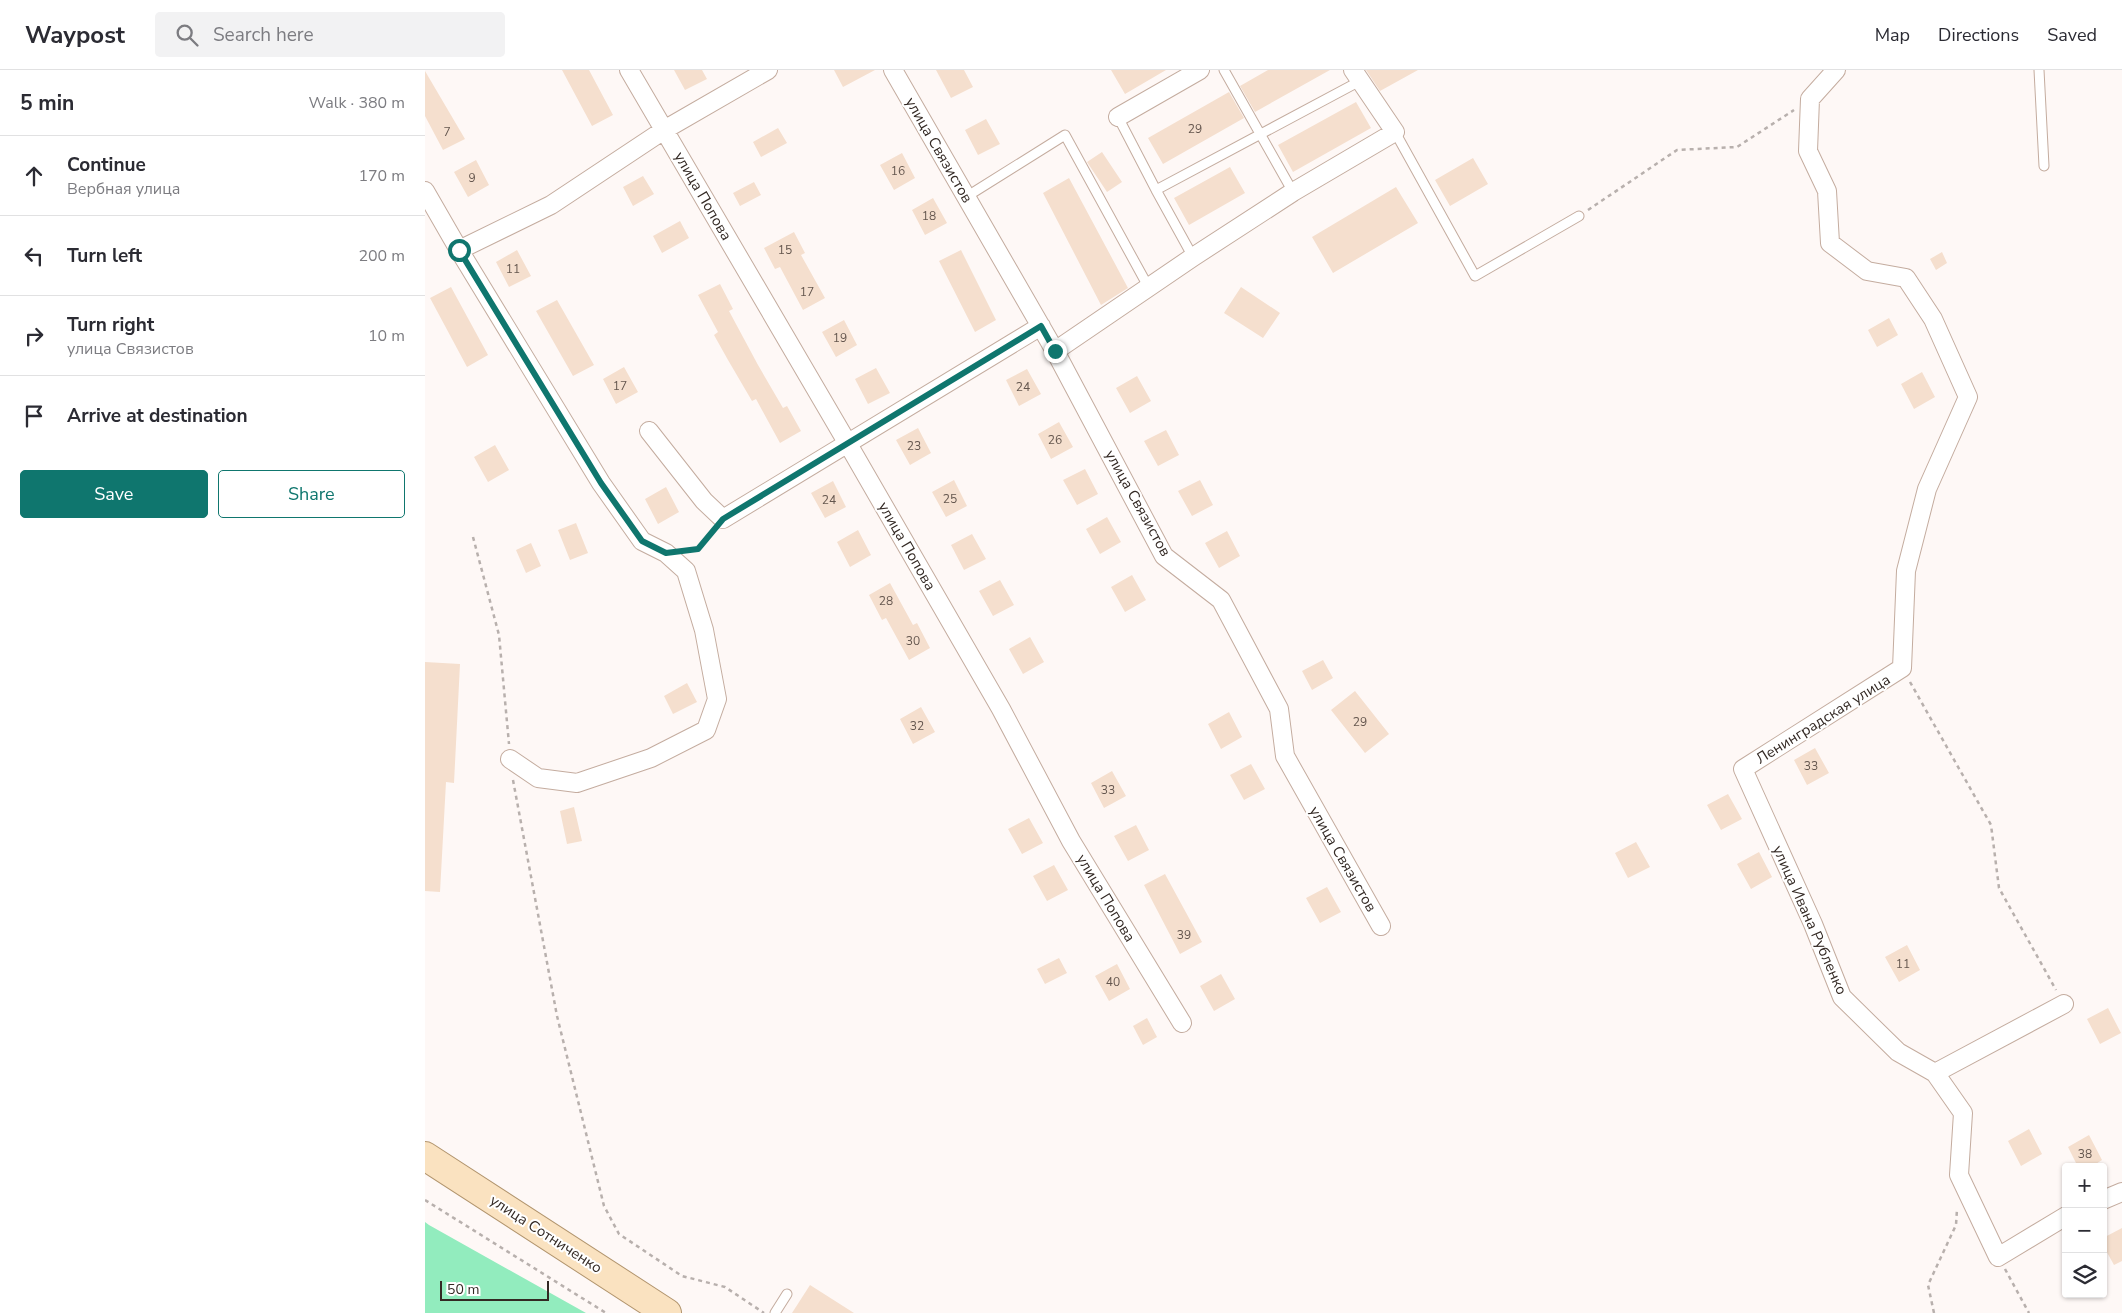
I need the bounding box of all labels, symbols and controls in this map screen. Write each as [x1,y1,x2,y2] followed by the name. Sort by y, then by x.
[155,12,505,57] search box
[25,19,125,51] text: Waypost
[173,21,201,49] icon: search
[213,22,314,48] text: Search here
[1875,23,1910,47] text: Map
[1938,23,2019,47] text: Directions
[2047,23,2097,47] text: Saved
[20,89,74,117] text: 5 min
[309,92,405,114] text: Walk · 380 m
[901,94,977,206] street label: улица Связистов
[1188,121,1202,137] house number: 29
[443,124,451,140] house number: 7
[670,148,736,244] street label: улица Попова
[67,152,146,178] text: Continue
[20,162,48,190] icon: ahead
[891,163,905,179] house number: 16
[358,165,405,187] text: 170 m
[468,170,476,186] house number: 9
[67,178,180,200] text: Вербная улица
[922,208,936,224] house number: 18
[448,239,471,262] route start
[20,242,48,270] icon: left
[778,242,792,258] house number: 15
[67,243,142,269] text: Turn left
[358,245,405,267] text: 200 m
[506,261,520,277] house number: 11
[800,284,814,300] house number: 17
[67,312,154,338] text: Turn right
[20,322,48,350] icon: right
[368,325,405,347] text: 10 m
[833,330,847,346] house number: 19
[67,338,194,360] text: улица Связистов
[1044,340,1067,363] route end
[613,378,627,394] house number: 17
[1016,379,1030,395] house number: 24
[20,402,48,430] icon: arrive
[67,403,248,429] text: Arrive at destination
[1048,432,1062,448] house number: 26
[907,438,921,454] house number: 23
[1100,446,1176,560] street label: улица Связистов
[20,470,208,518] button: Save
[218,470,405,518] button: Share
[943,491,957,507] house number: 25
[822,492,836,508] house number: 24
[874,498,940,594] street label: улица Попова
[879,593,893,609] house number: 28
[906,633,920,649] house number: 30
[1752,669,1894,769] street label: Ленинградская улица
[1353,714,1367,730] house number: 29
[910,718,924,734] house number: 32
[1804,758,1818,774] house number: 33
[1101,782,1115,798] house number: 33
[1305,803,1381,915] street label: улица Связистов
[1768,842,1852,998] street label: улица Ивана Рубленко
[1072,850,1140,946] street label: улица Попова
[1177,927,1191,943] house number: 39
[1896,956,1910,972] house number: 11
[1106,974,1120,990] house number: 40
[2078,1146,2092,1162] house number: 38
[2062,1163,2107,1298] map controls
[2062,1163,2107,1208] button: +
[486,1190,606,1278] street label: улица Сотниченко
[2062,1208,2107,1253] button: −
[2062,1253,2107,1298] button: layers
[440,1278,549,1301] scale bar
[447,1280,479,1299] text: 50 m

